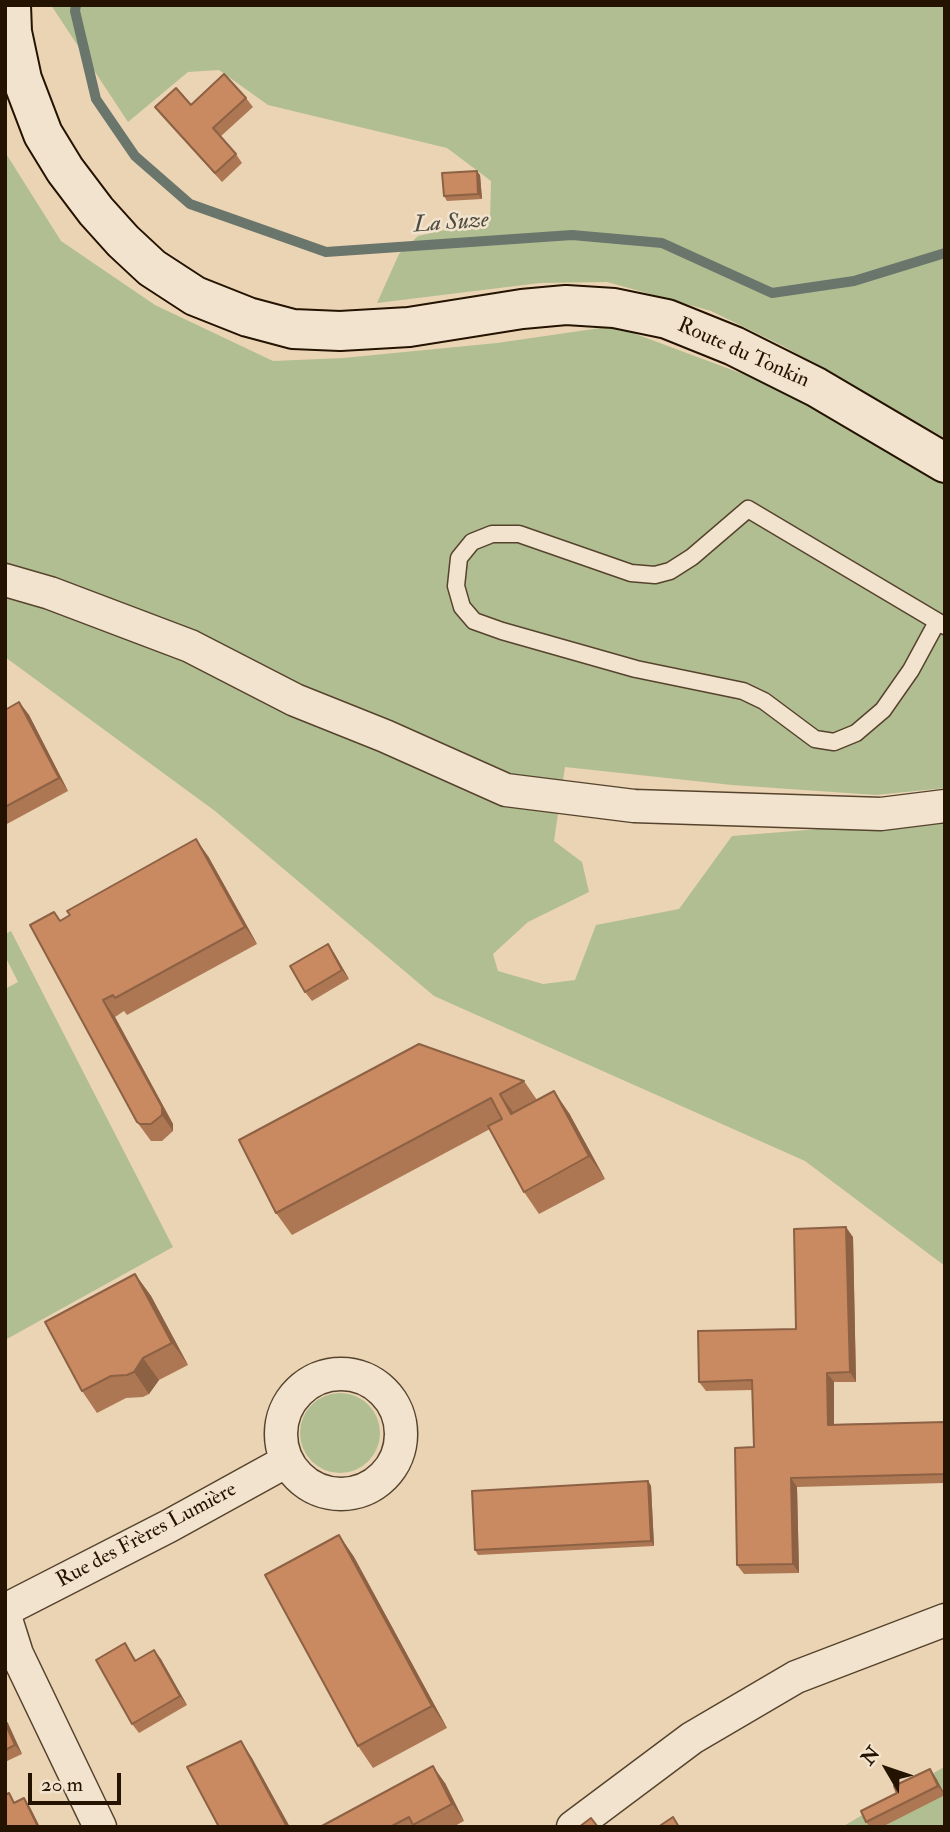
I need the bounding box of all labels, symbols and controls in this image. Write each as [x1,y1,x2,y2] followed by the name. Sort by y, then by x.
[413,208,489,240] water label: La Suze
[673,314,813,394] street label: Route du Tonkin
[53,1478,241,1594] street label: Rue des Frères Lumière
[852,1734,922,1804] north arrow
[856,1742,885,1770] text: N
[32,1758,124,1802] scale bar
[41,1771,83,1798] text: 20 m

